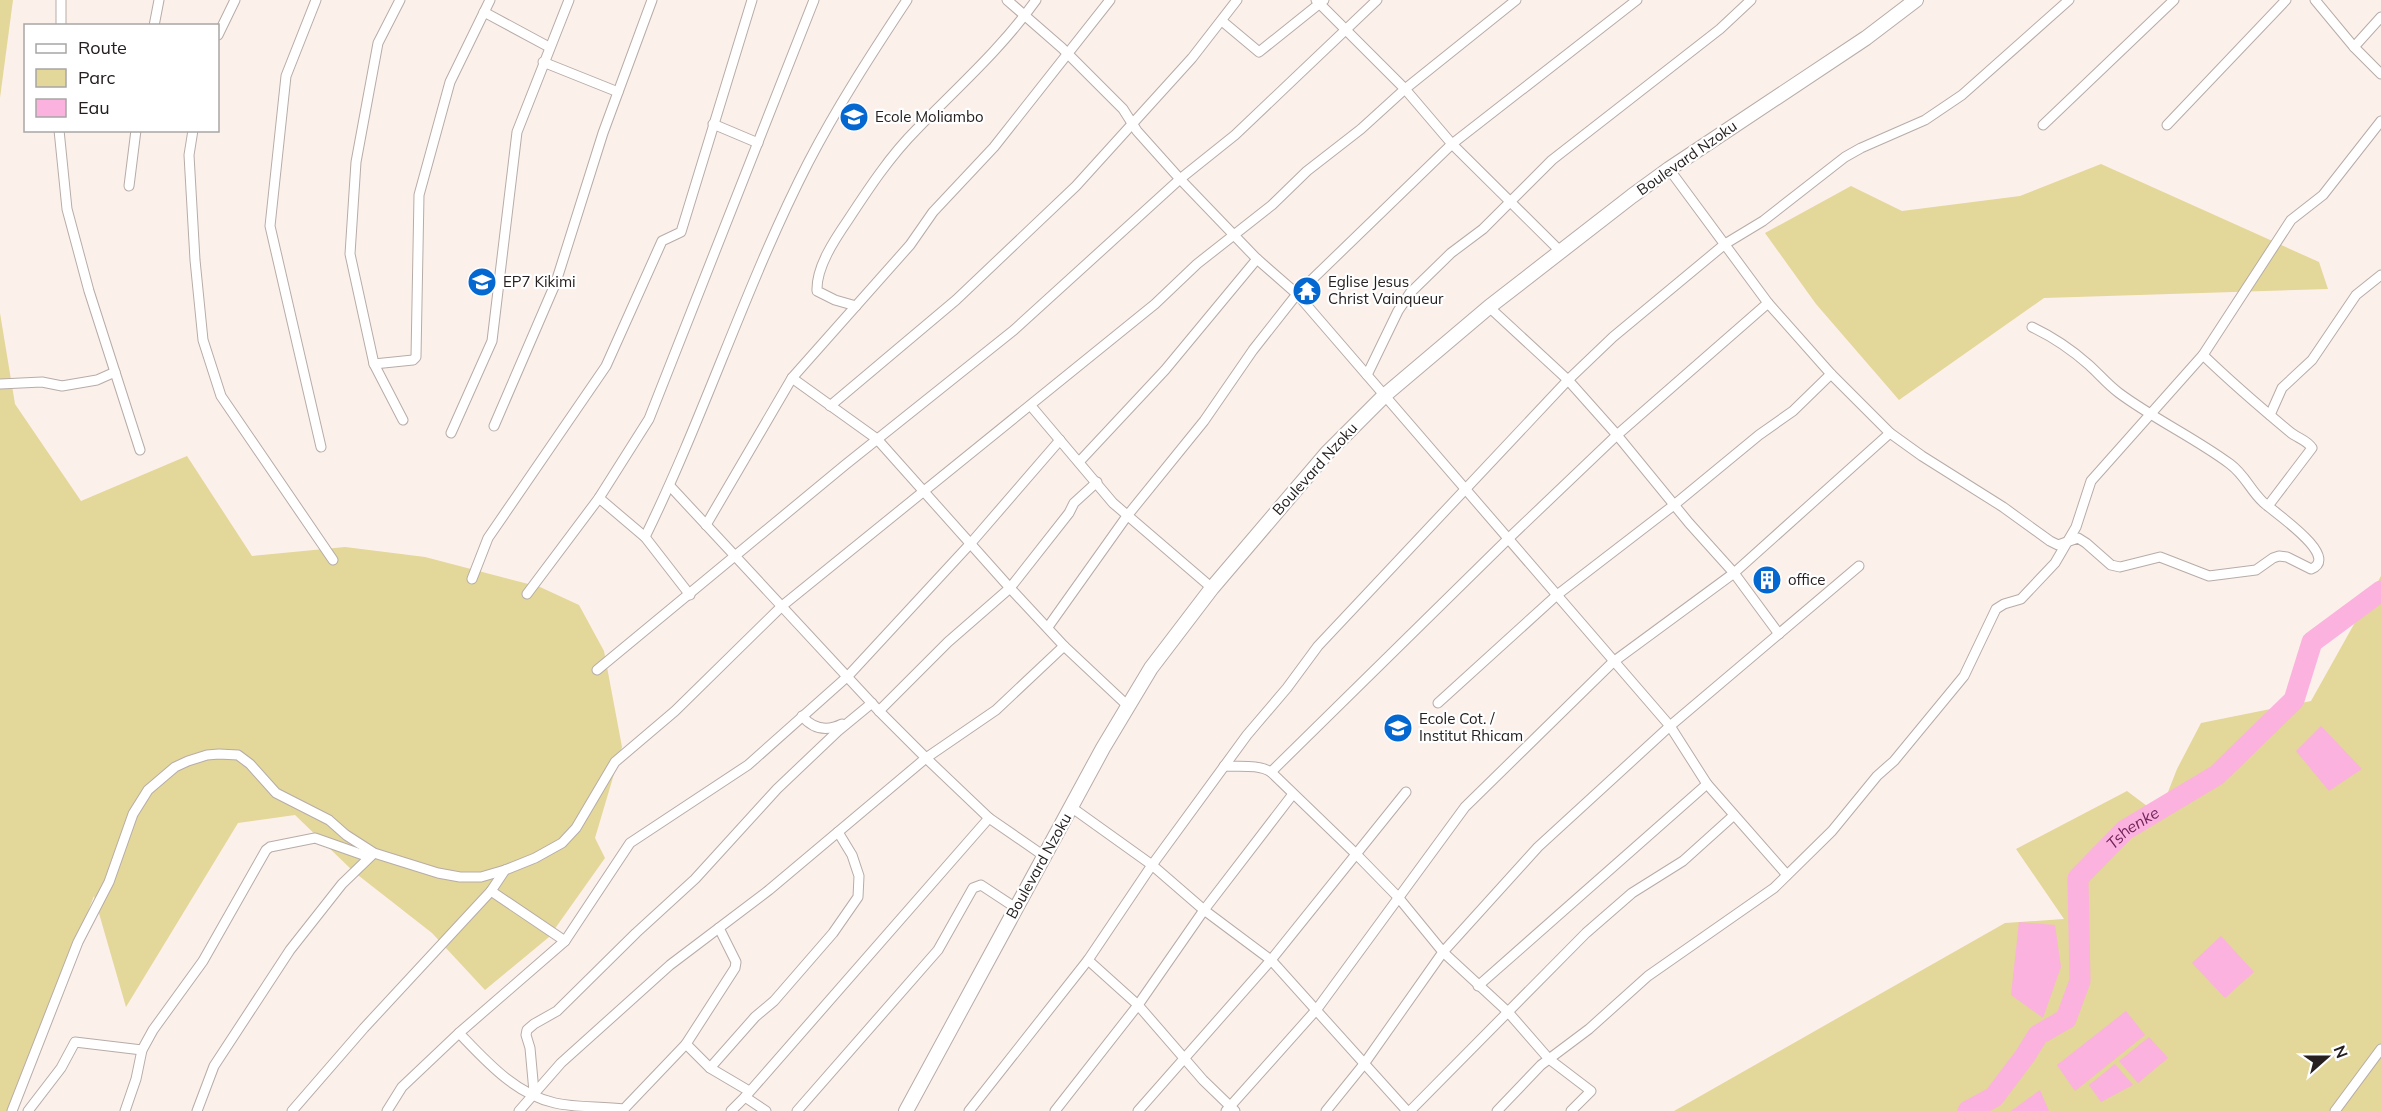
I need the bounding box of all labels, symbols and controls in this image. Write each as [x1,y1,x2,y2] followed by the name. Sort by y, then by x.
[24,24,219,132] legend
[78,36,127,59] text: Route
[78,66,116,89] text: Parc
[78,96,110,119] text: Eau
[838,101,870,133] school or university icon: Ecole Moliambo
[875,107,984,126] place label: Ecole Moliambo
[1633,116,1740,199] street label: Boulevard Nzoku
[466,266,498,298] school or university icon: EP7 Kikimi
[503,272,576,291] place label: EP7 Kikimi
[1328,272,1444,308] place label: Eglise Jesus Christ Vainqueur
[1291,275,1323,307] temple icon: Eglise Jesus Christ Vainqueur
[1268,418,1361,519] street label: Boulevard Nzoku
[1751,564,1783,596] building icon: office
[1788,570,1825,589] place label: office
[1419,709,1523,745] place label: Ecole Cot. / Institut Rhicam
[1382,712,1414,744] school or university icon: Ecole Cot. / Institut Rhicam
[2102,802,2163,853] water label: Tshenke
[1002,810,1075,922] street label: Boulevard Nzoku
[2297,1027,2357,1087] north arrow
[2330,1042,2353,1061] text: N

